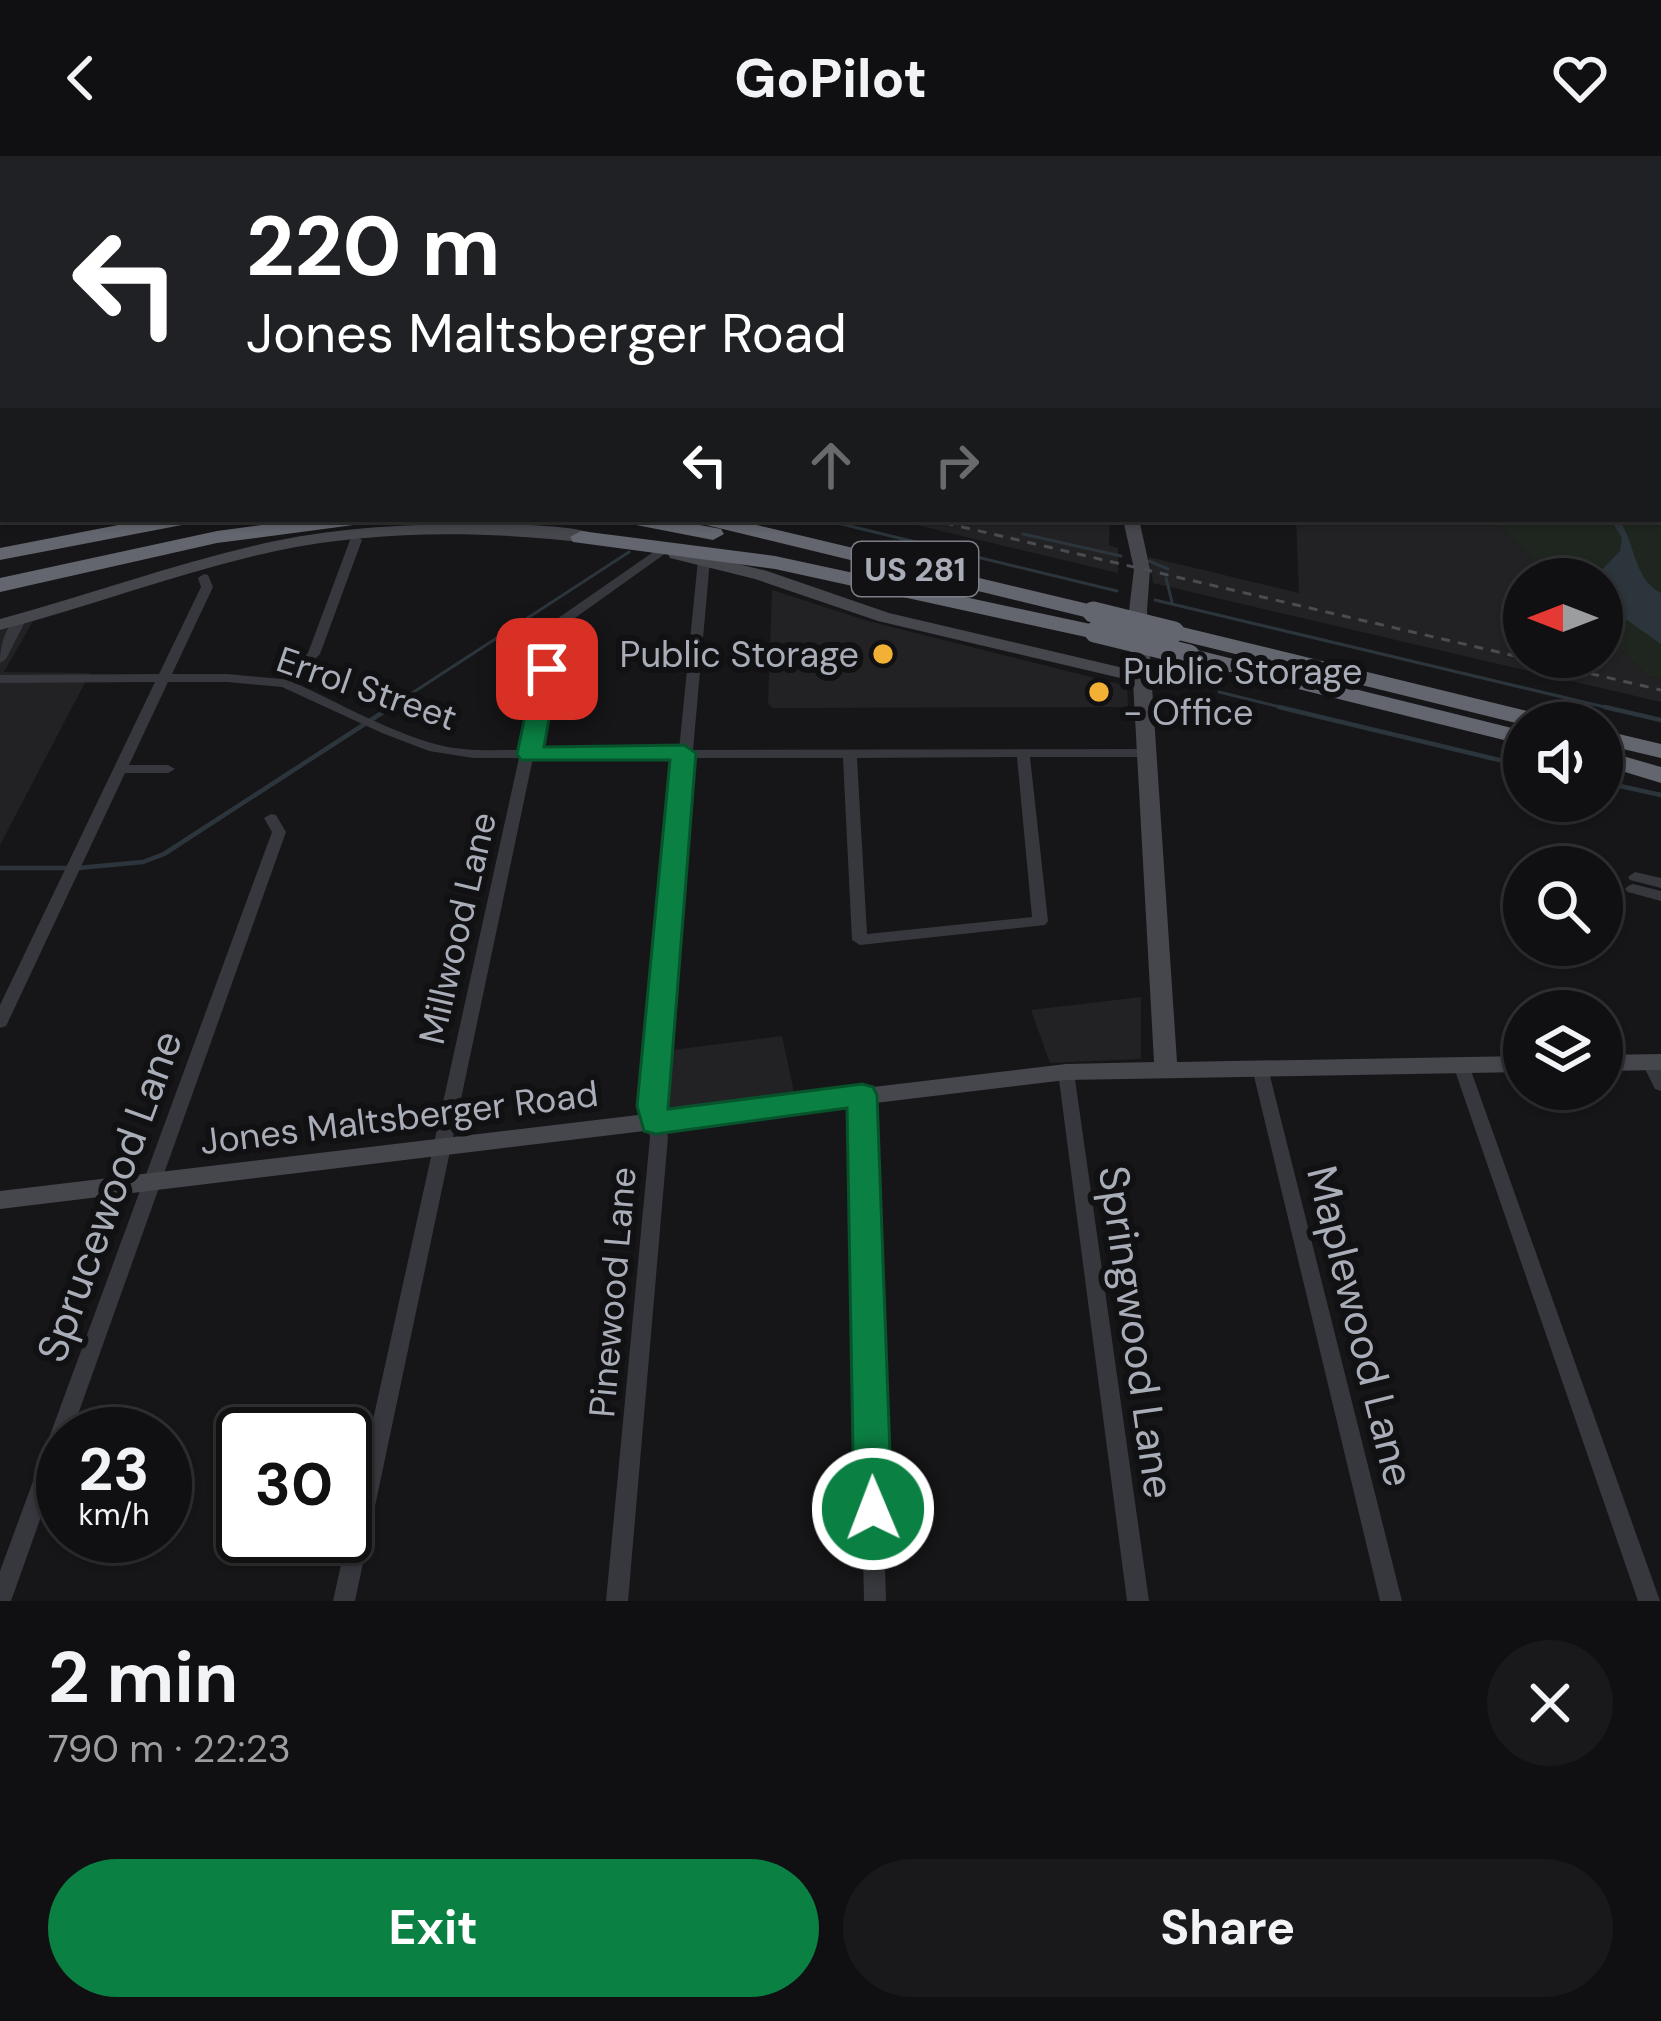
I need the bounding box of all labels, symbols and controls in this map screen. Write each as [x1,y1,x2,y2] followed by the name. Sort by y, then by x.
[734,43,927,114] text: GoPilot
[48,45,114,111] icon: back
[1547,45,1613,111] icon: heart
[246,192,501,301] text: 220 m
[48,204,204,360] icon: left
[246,298,847,369] text: Jones Maltsberger Road
[672,432,738,498] icon: left
[798,432,864,498] icon: ahead
[924,432,990,498] icon: right
[852,542,978,596] road number: US 281
[1503,558,1623,678] north arrow
[1503,558,1623,1110] map controls
[496,618,598,720] pin
[620,631,859,678] place label: Public Storage
[271,636,463,741] street label: Errol Street
[514,636,580,702] icon: arrive
[870,641,896,667] marker: Public Storage
[1123,648,1362,736] place label: Public Storage - Office
[1086,679,1112,705] marker: Public Storage - Office
[1503,702,1623,822] button: sound
[408,808,507,1049] street label: Millwood Lane
[1503,846,1623,966] button: search
[1503,990,1623,1110] button: layers
[24,1023,195,1369] street label: Sprucewood Lane
[197,1070,601,1165] street label: Jones Maltsberger Road
[1294,1160,1427,1492] street label: Maplewood Lane
[1086,1162,1187,1502] street label: Springwood Lane
[578,1165,647,1419] street label: Pinewood Lane
[216,1407,372,1563] speed limit sign: 30
[79,1430,149,1509] text: 23
[810,1446,936,1572] position arrow
[79,1495,149,1534] text: km/h
[48,1631,238,1724] text: 2 min
[1487,1640,1613,1766] button: close
[48,1723,291,1774] text: 790 m · 22:23
[48,1859,819,1997] button: Exit
[843,1859,1613,1997] button: Share

